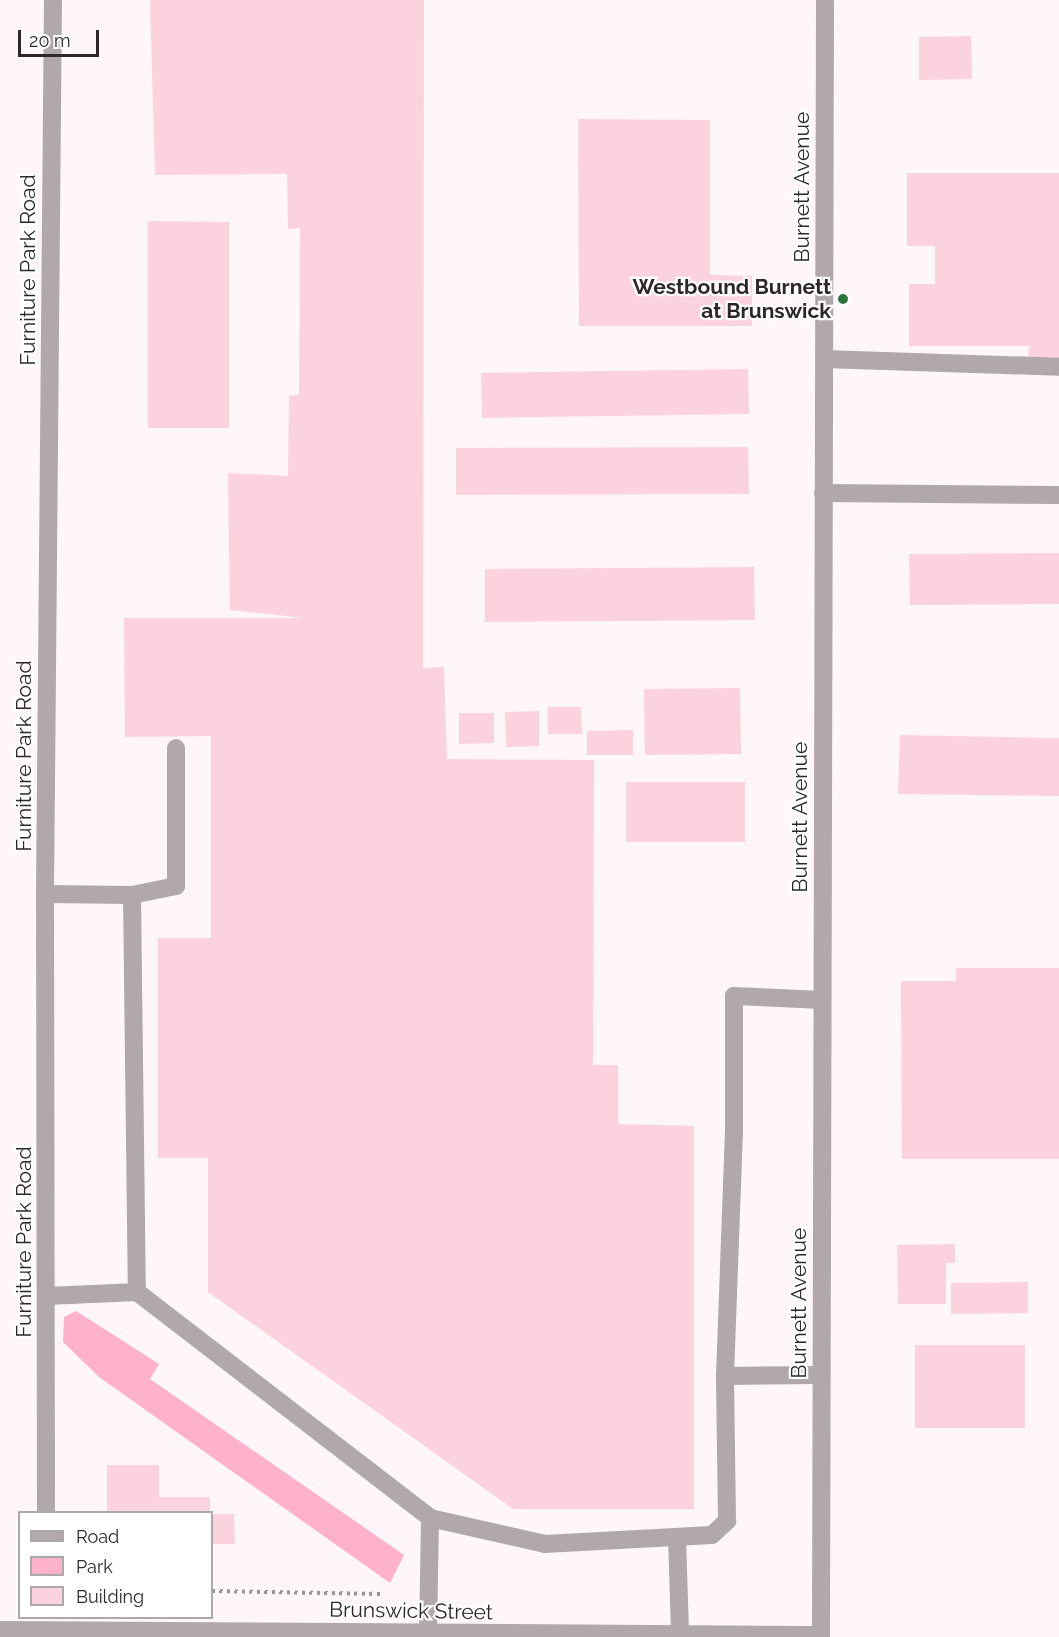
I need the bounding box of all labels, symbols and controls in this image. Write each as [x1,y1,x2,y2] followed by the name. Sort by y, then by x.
[21,18,102,56] scale bar
[29,30,71,51] text: 20 m
[789,111,815,263] street label: Burnett Avenue
[15,174,41,366] street label: Furniture Park Road
[633,274,831,324] place label: Westbound Burnett at Brunswick
[836,292,850,306] marker: Westbound Burnett at Brunswick
[11,660,37,852] street label: Furniture Park Road
[787,741,813,893] street label: Burnett Avenue
[11,1146,37,1338] street label: Furniture Park Road
[786,1227,812,1379] street label: Burnett Avenue
[18,1511,213,1619] legend
[76,1526,119,1547] text: Road
[76,1556,113,1577] text: Park
[76,1586,144,1607] text: Building
[329,1597,493,1625] street label: Brunswick Street

